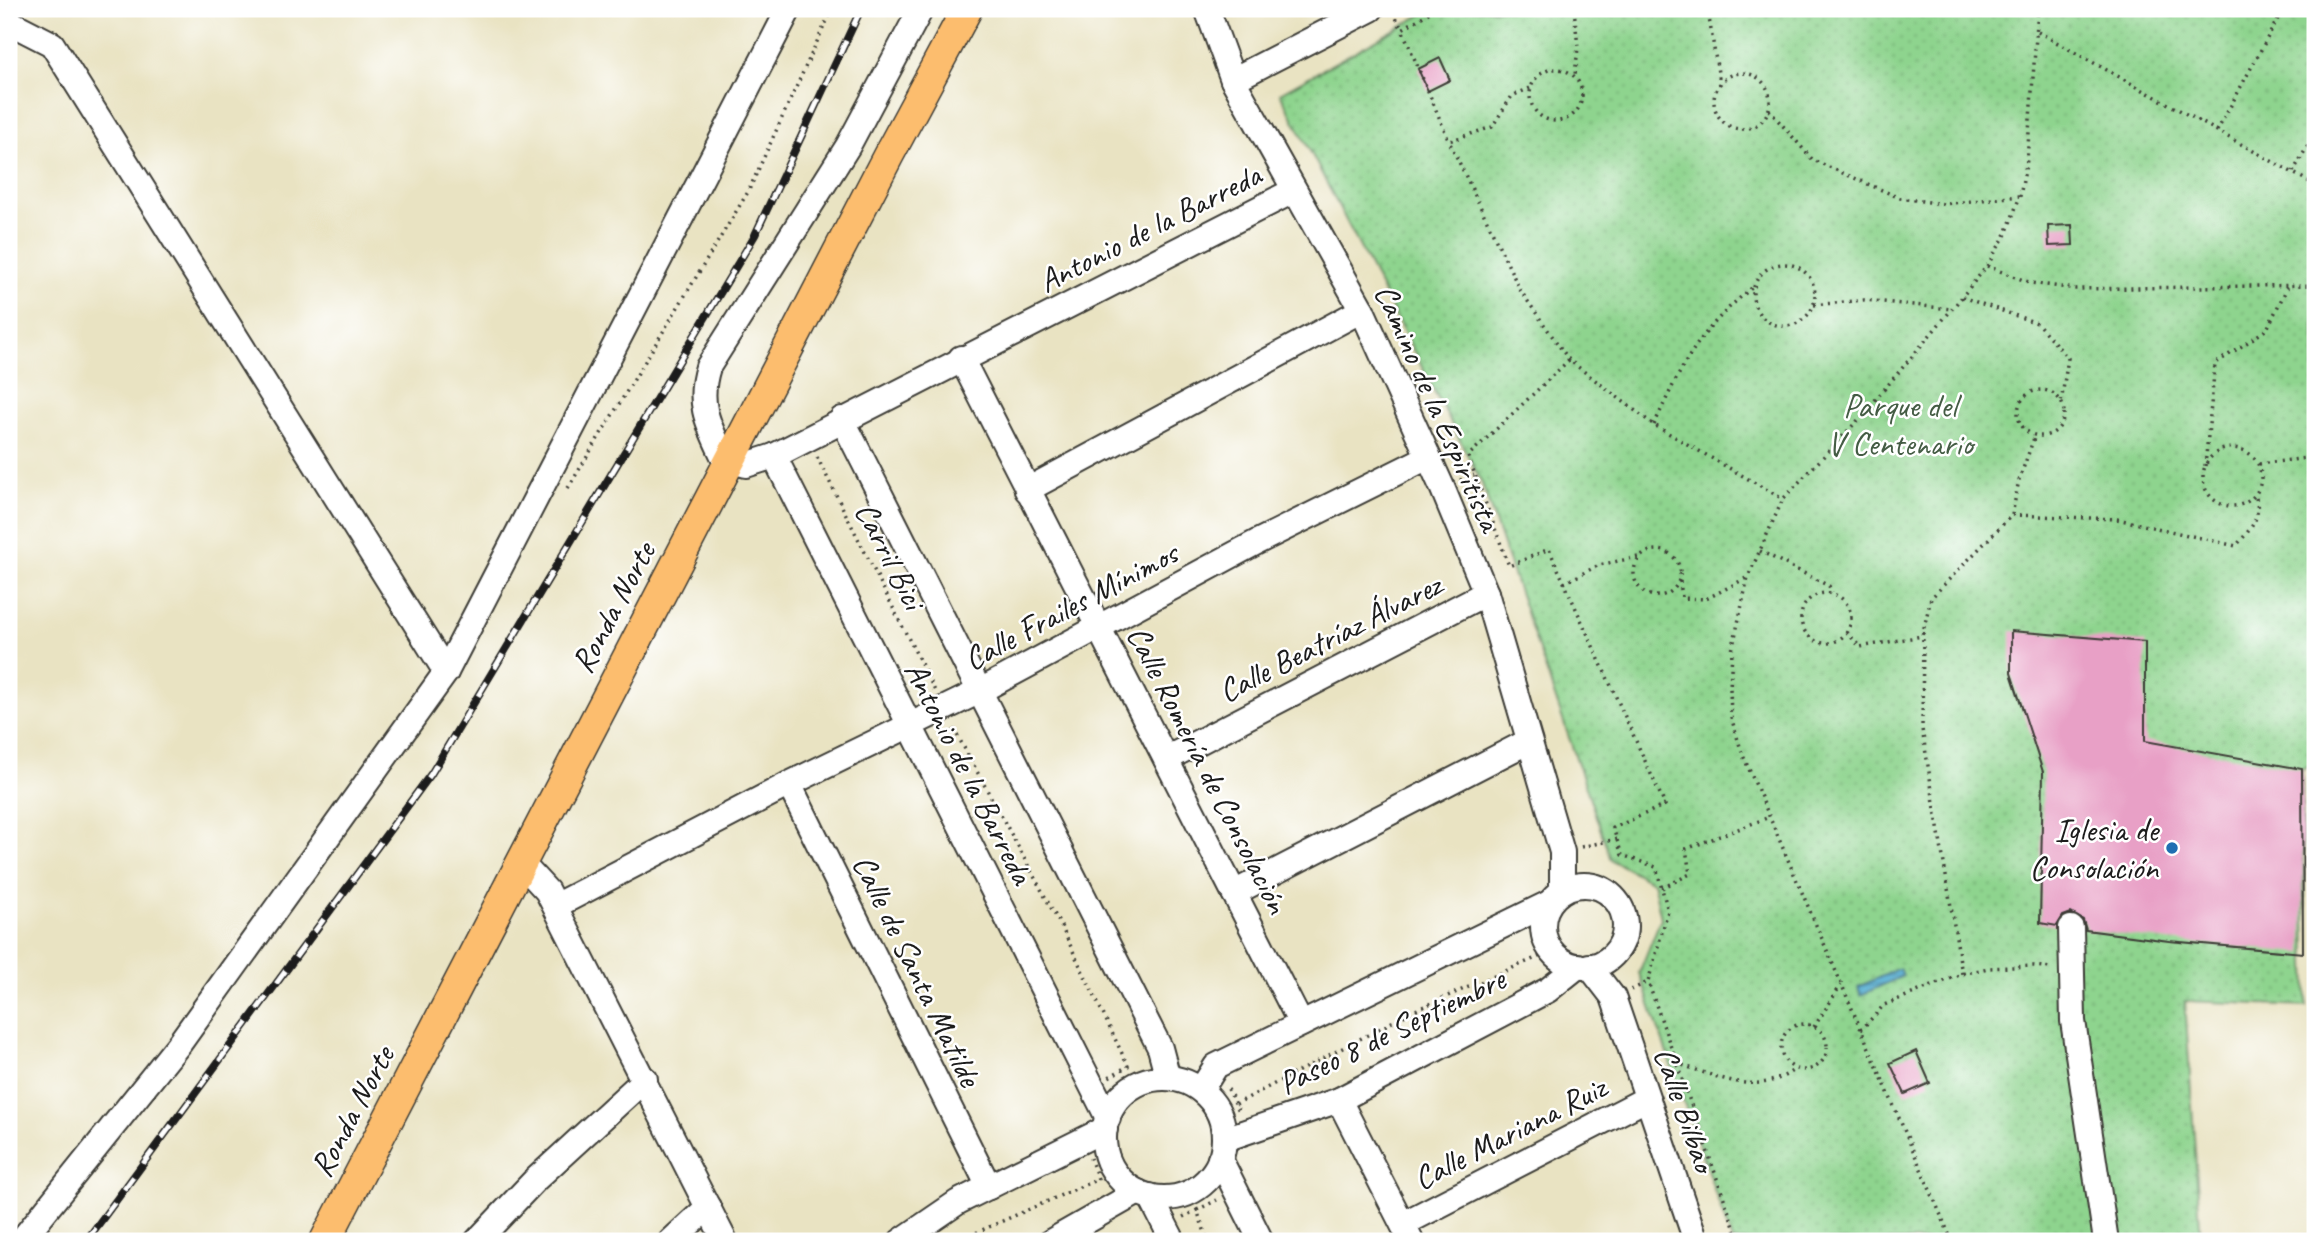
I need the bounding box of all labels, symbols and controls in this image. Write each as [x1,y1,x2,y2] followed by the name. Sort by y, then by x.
[1031,153,1269,302] street label: Antonio de la Barreda
[1365,277,1512,540] street label: Camino de la Espiritista
[1827,385,1976,465] park label: Parque del V Centenario
[845,495,937,619] street label: Carril Bici
[956,531,1187,680] street label: Calle Frailes Mínimos
[561,533,666,680] street label: Ronda Norte
[1211,562,1451,712] street label: Calle Beatríaz Álvarez
[1117,619,1299,921] street label: Calle Romería de Consolación
[895,654,1044,892] street label: Antonio de la Barreda
[2030,809,2160,889] place label: Iglesia de Consolación
[2164,840,2180,856] marker: Iglesia de Consolación
[843,848,992,1095] street label: Calle de Santa Matilde
[1271,957,1514,1104] street label: Paseo 8 de Septiembre
[300,1037,405,1184] street label: Ronda Norte
[1644,1042,1727,1180] street label: Calle Bilbao
[1406,1065,1615,1199] street label: Calle Mariana Ruiz

